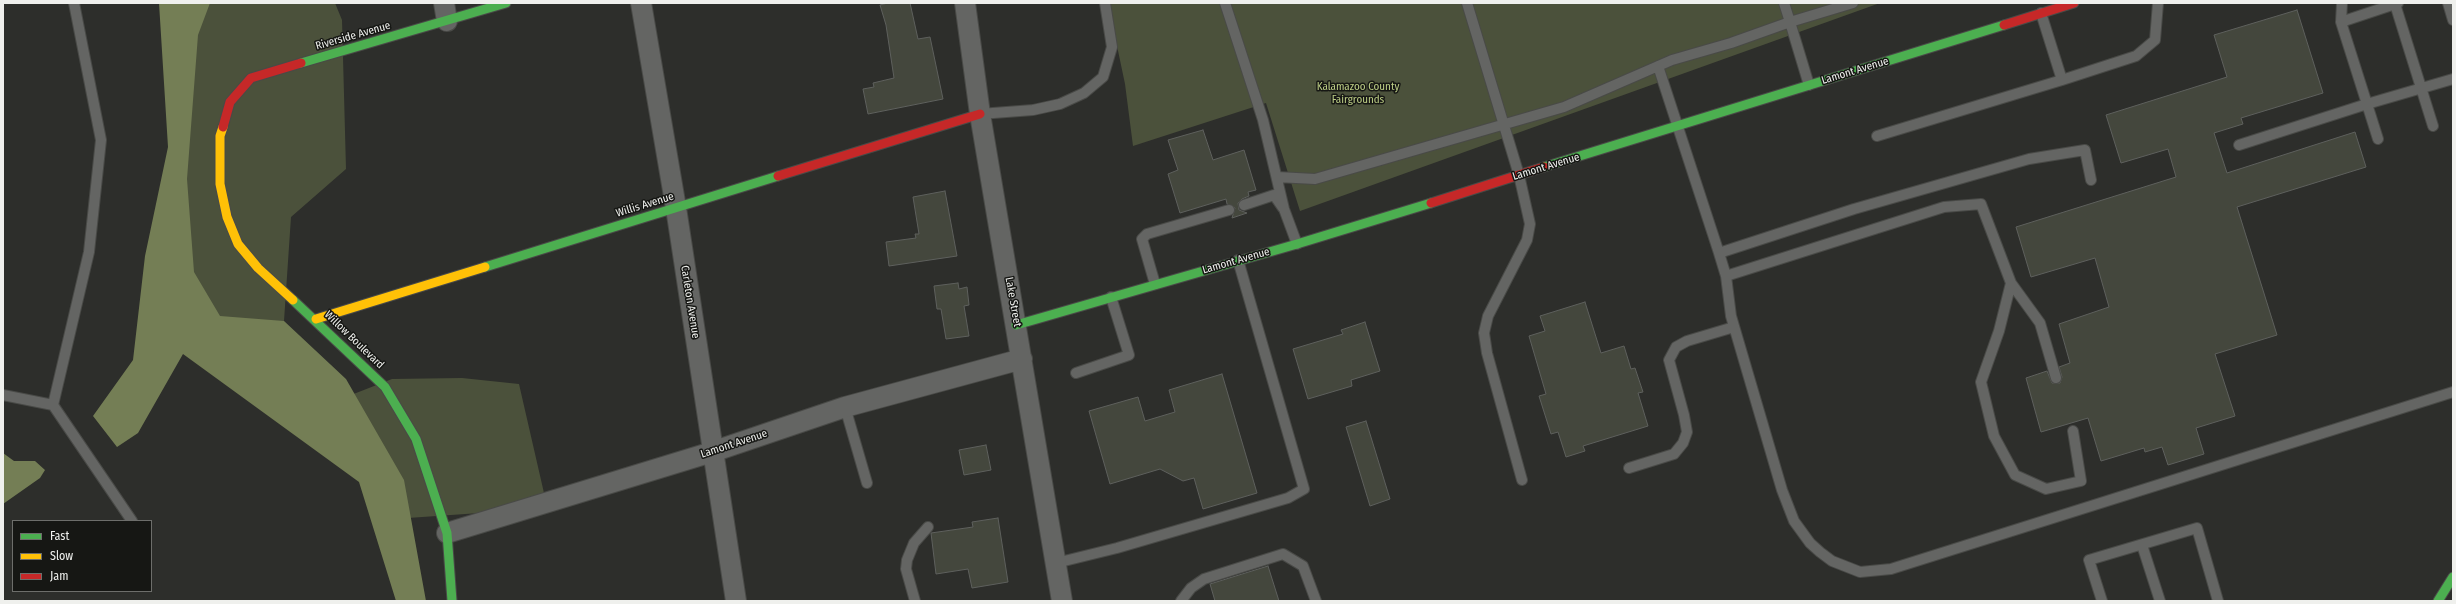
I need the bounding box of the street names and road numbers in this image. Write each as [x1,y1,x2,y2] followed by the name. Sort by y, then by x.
[314,19,392,53] street label: Riverside Avenue
[1820,55,1890,87] street label: Lamont Avenue
[1511,151,1581,183] street label: Lamont Avenue
[614,190,676,220] street label: Willis Avenue
[1201,245,1271,277] street label: Lamont Avenue
[678,265,702,339] street label: Carleton Avenue
[1002,276,1024,328] street label: Lake Street
[321,308,387,372] street label: Willow Boulevard
[699,427,769,461] street label: Lamont Avenue

